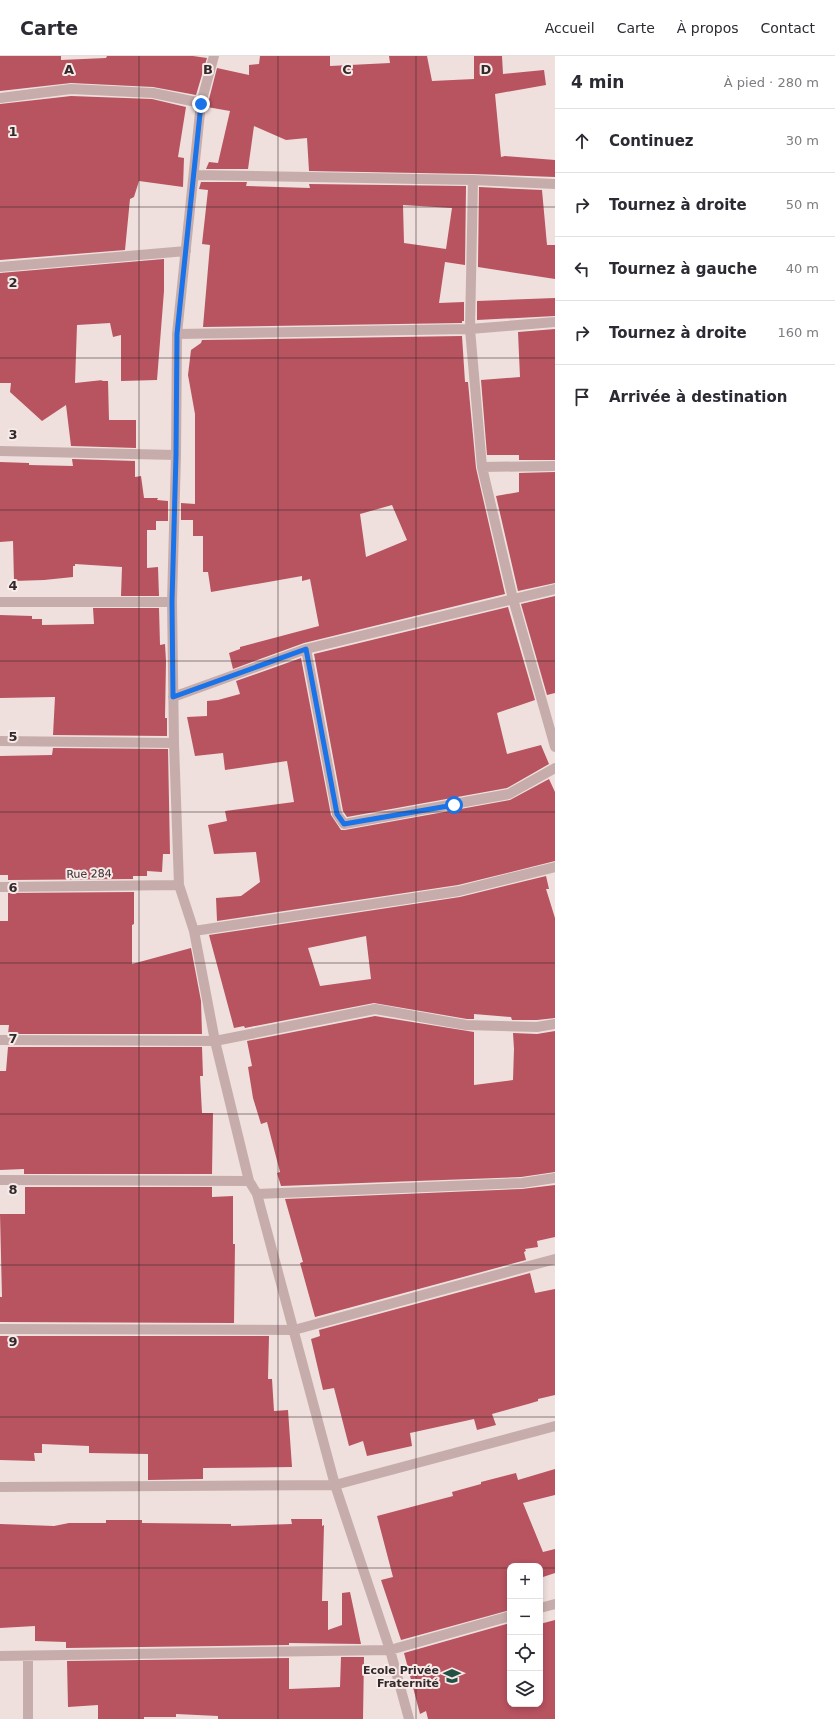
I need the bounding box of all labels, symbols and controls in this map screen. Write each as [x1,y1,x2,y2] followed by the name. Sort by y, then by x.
[20,17,78,39] text: Carte
[545,20,595,36] text: Accueil
[617,20,655,36] text: Carte
[677,20,739,36] text: À propos
[761,20,815,36] text: Contact
[64,62,74,77] text: A
[203,62,213,77] text: B
[342,62,352,77] text: C
[481,62,492,77] text: D
[571,72,624,92] text: 4 min
[724,75,819,90] text: À pied · 280 m
[192,95,210,113] route end
[8,124,18,139] text: 1
[571,130,593,152] icon: ahead
[609,132,694,150] text: Continuez
[786,133,819,148] text: 30 m
[571,194,593,216] icon: right
[609,196,747,214] text: Tournez à droite
[786,197,819,212] text: 50 m
[571,258,593,280] icon: left
[609,260,757,278] text: Tournez à gauche
[786,261,819,276] text: 40 m
[8,275,18,290] text: 2
[571,322,593,344] icon: right
[609,324,747,342] text: Tournez à droite
[777,325,819,340] text: 160 m
[571,386,593,408] icon: arrive
[609,388,787,406] text: Arrivée à destination
[8,427,18,442] text: 3
[8,578,18,593] text: 4
[8,729,18,744] text: 5
[445,796,463,814] route start
[66,867,112,881] street label: Rue 284
[8,880,18,895] text: 6
[8,1031,18,1046] text: 7
[8,1182,18,1197] text: 8
[8,1334,18,1349] text: 9
[507,1563,543,1707] map controls
[507,1563,543,1599] button: +
[507,1599,543,1635] button: −
[507,1635,543,1671] button: locate
[363,1664,439,1690] place label: Ecole Privée Fraternité
[442,1666,462,1686] school or university icon: Ecole Privée Fraternité
[507,1671,543,1707] button: layers

